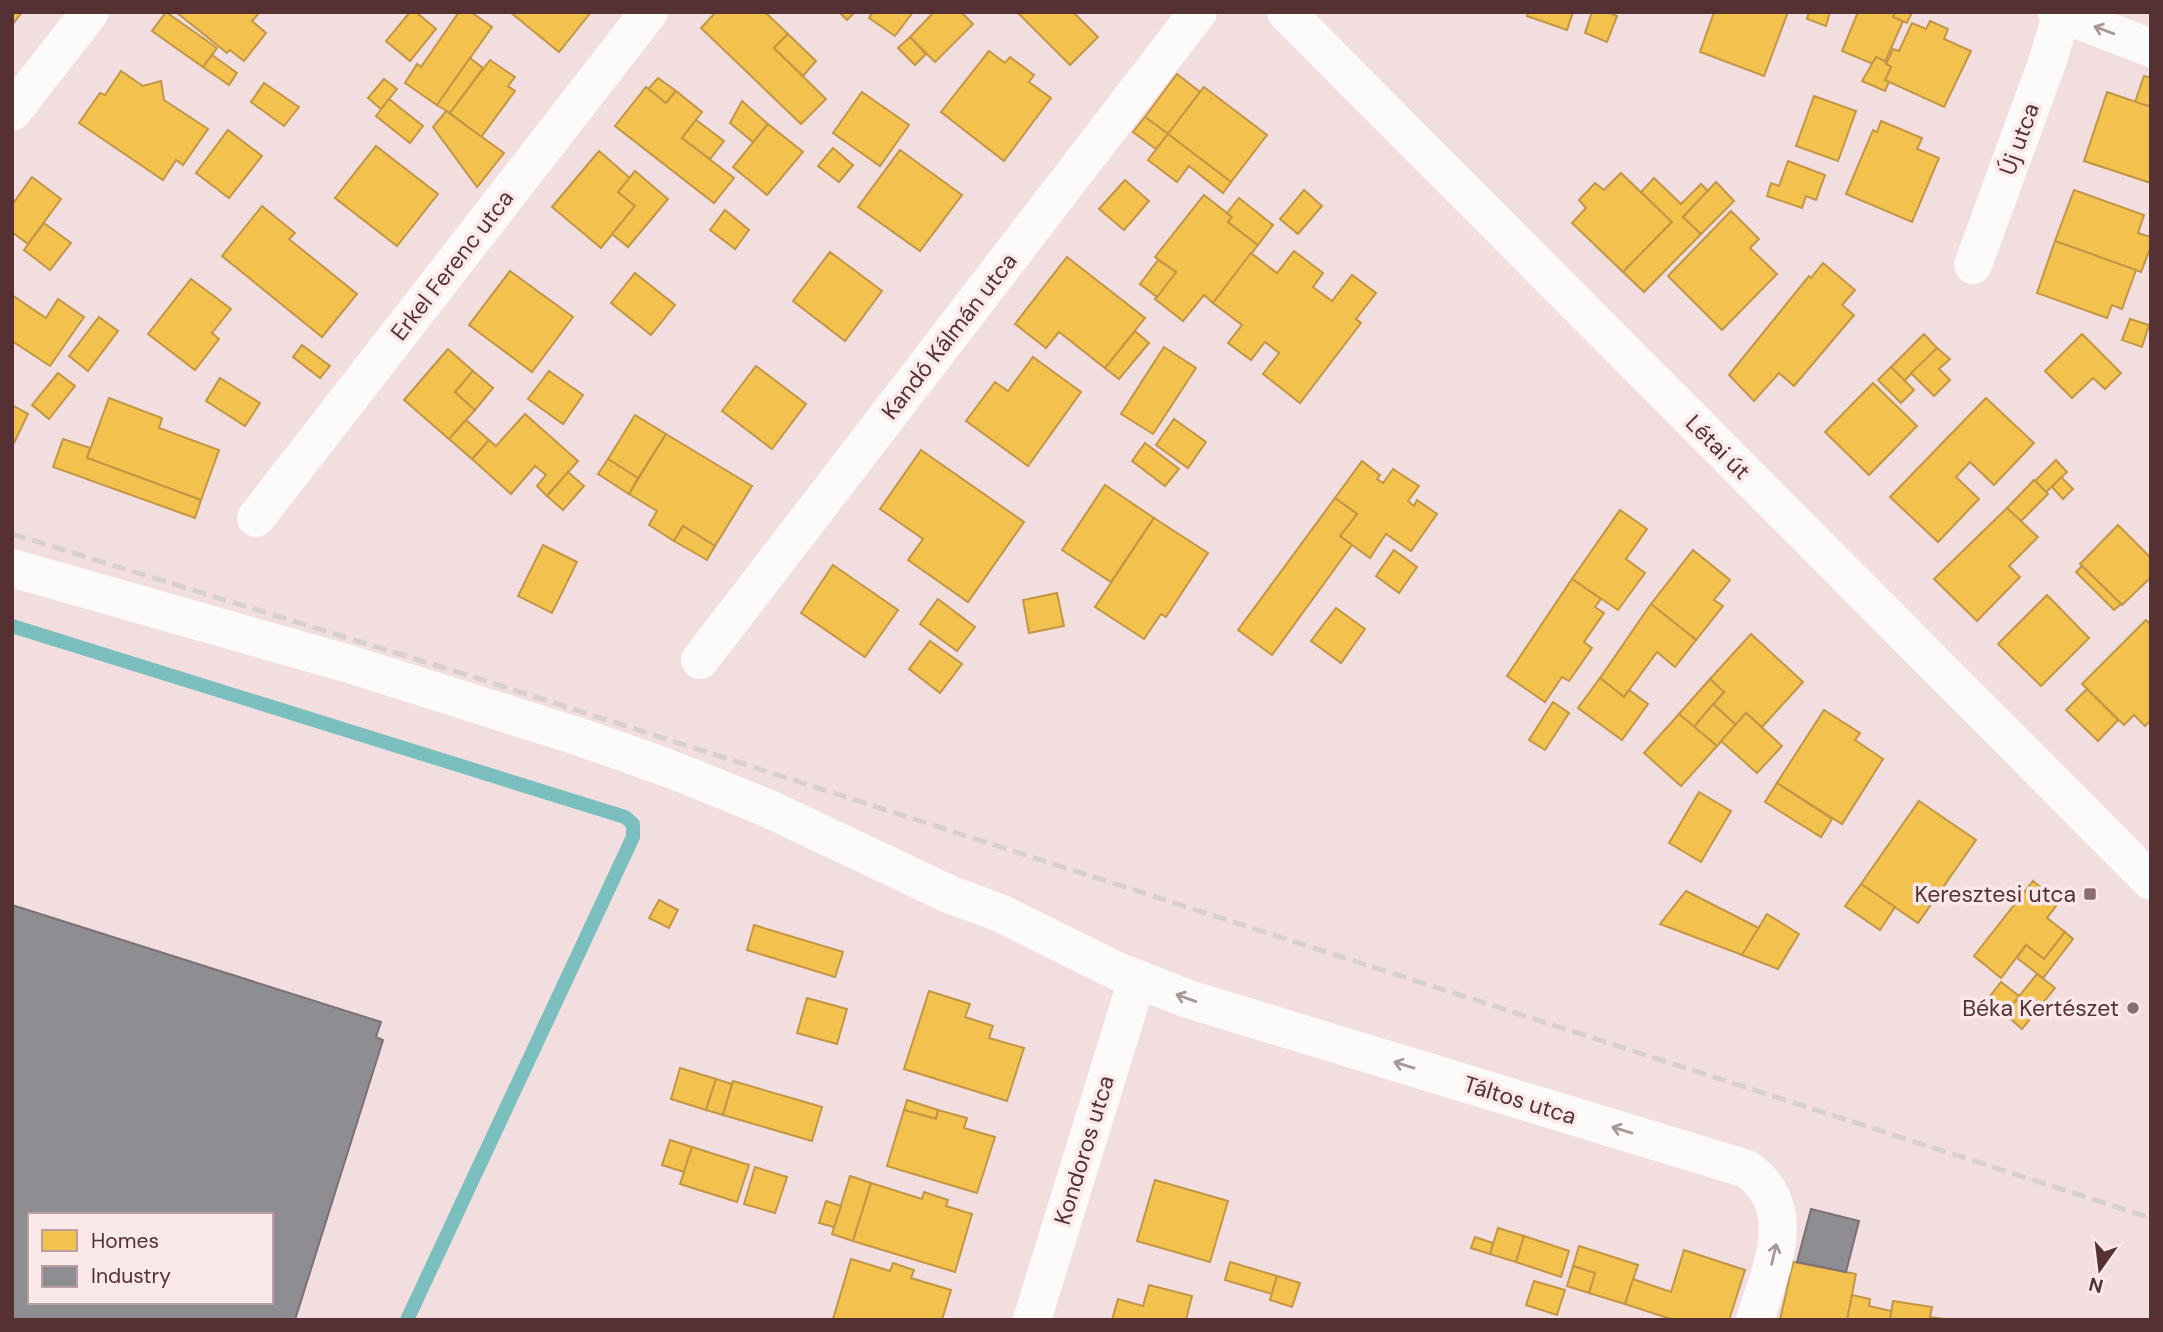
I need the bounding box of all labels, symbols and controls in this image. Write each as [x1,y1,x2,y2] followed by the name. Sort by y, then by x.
[2093,23,2115,36] one-way arrow
[1992,99,2046,179] street label: Új utca
[384,184,520,346] street label: Erkel Ferenc utca
[875,247,1023,425] street label: Kandó Kálmán utca
[1679,408,1757,486] street label: Létai út
[1915,879,2076,909] place label: Keresztesi utca
[2082,886,2098,902] marker: Keresztesi utca
[1176,991,1198,1003] one-way arrow
[1962,993,2119,1023] place label: Béka Kertészet
[2125,1000,2141,1016] marker: Béka Kertészet
[1393,1058,1415,1071] one-way arrow
[1460,1069,1580,1131] street label: Táltos utca
[1047,1072,1121,1228] street label: Kondoros utca
[1611,1123,1633,1136] one-way arrow
[28,1213,273,1304] legend
[91,1227,159,1255] text: Homes
[2065,1234,2135,1304] north arrow
[1768,1243,1781,1266] one-way arrow
[91,1262,171,1290] text: Industry
[2086,1271,2106,1299] text: N

